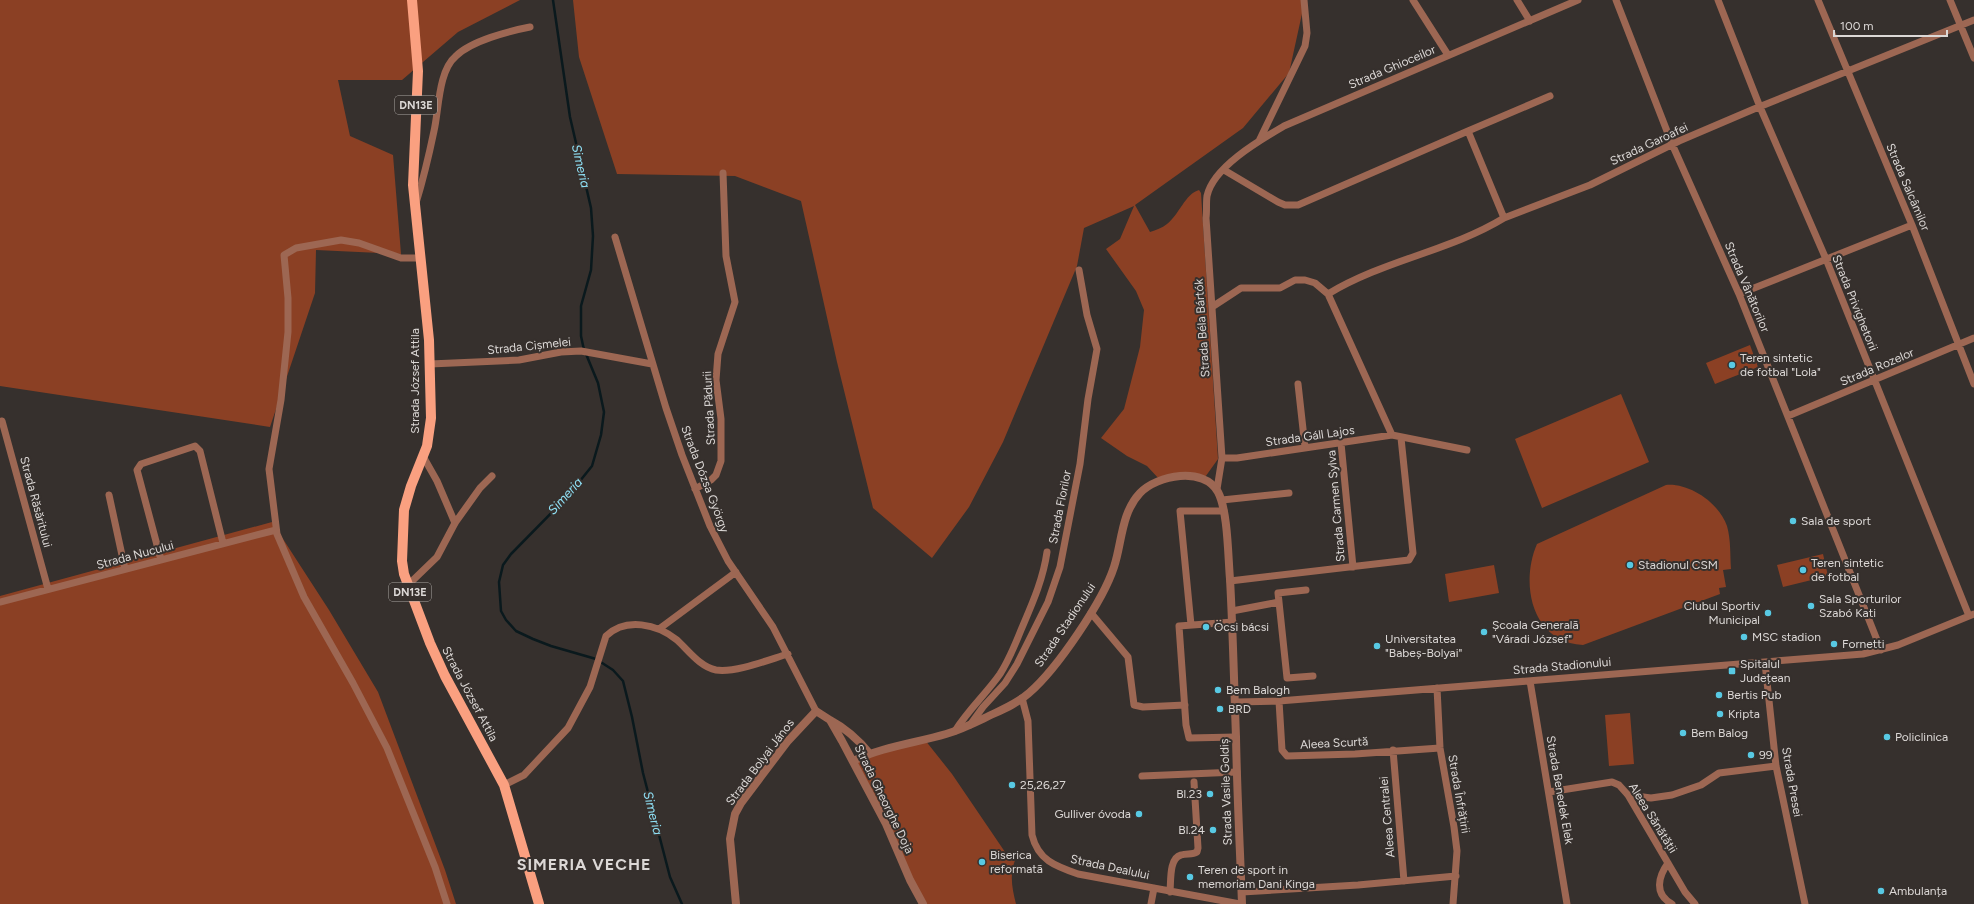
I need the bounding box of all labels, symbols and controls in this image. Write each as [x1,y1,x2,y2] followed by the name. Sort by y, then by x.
[1834,12,1947,38] scale bar
[1840,19,1874,33] text: 100 m
[1346,42,1438,92] street label: Strada Ghioceilor
[395,96,437,114] road number: DN13E
[1608,120,1690,168] street label: Strada Garoafei
[1883,141,1933,233] street label: Strada Salcâmilor
[569,143,593,190] water label: Simeria
[1722,240,1772,334] street label: Strada Vânătorilor
[1829,253,1881,353] street label: Strada Privighetorii
[1192,278,1212,378] street label: Strada Béla Bártók
[408,328,422,434] street label: Strada József Attila
[486,335,572,357] street label: Strada Cișmelei
[1838,345,1916,389] street label: Strada Rozelor
[1740,351,1821,379] place label: Teren sintetic de fotbal "Lola"
[1727,360,1737,370] marker: Teren sintetic de fotbal "Lola"
[700,370,718,446] street label: Strada Pădurii
[678,423,732,535] street label: Strada Dózsa György
[1265,423,1356,449] street label: Strada Gáll Lajos
[1324,450,1348,562] street label: Strada Carmen Sylva
[17,455,55,549] street label: Strada Răsăritului
[1046,469,1074,545] street label: Strada Florilor
[545,474,586,517] water label: Simeria
[1801,514,1871,528] place label: Sala de sport
[1788,516,1798,526] marker: Sala de sport
[95,538,175,572] street label: Strada Nucului
[1811,556,1884,584] place label: Teren sintetic de fotbal
[1638,558,1718,572] place label: Stadionul CSM
[1625,560,1635,570] marker: Stadionul CSM
[1798,565,1808,575] marker: Teren sintetic de fotbal
[1032,580,1098,670] street label: Strada Stadionului
[389,583,431,601] road number: DN13E
[1819,592,1901,620] place label: Sala Sporturilor Szabó Kati
[1684,599,1761,627] place label: Clubul Sportiv Municipal
[1806,601,1816,611] marker: Sala Sporturilor Szabó Kati
[1763,608,1773,618] marker: Clubul Sportiv Municipal
[1492,618,1579,646] place label: Școala Generală "Váradi József"
[1214,620,1269,634] place label: Öcsi bácsi
[1201,622,1211,632] marker: Öcsi bácsi
[1479,627,1489,637] marker: Școala Generală "Váradi József"
[1752,630,1821,644] place label: MSC stadion
[1385,632,1463,660] place label: Universitatea "Babeș-Bolyai"
[1739,632,1749,642] marker: MSC stadion
[1842,637,1885,651] place label: Fornetti
[1829,639,1839,649] marker: Fornetti
[1372,641,1382,651] marker: Universitatea "Babeș-Bolyai"
[439,644,501,744] street label: Strada József Attila
[1512,655,1612,677] street label: Strada Stadionului
[1740,657,1791,685] place label: Spitalul Județean
[1727,666,1737,676] marker: Spitalul Județean
[1226,683,1290,697] place label: Bem Balogh
[1213,685,1223,695] marker: Bem Balogh
[1727,688,1781,702] place label: Bertis Pub
[1714,690,1724,700] marker: Bertis Pub
[1228,702,1251,716] place label: BRD
[1215,704,1225,714] marker: BRD
[1728,707,1760,721] place label: Kripta
[1715,709,1725,719] marker: Kripta
[723,716,797,808] street label: Strada Bolyai János
[1691,726,1748,740] place label: Bem Balog
[1678,728,1688,738] marker: Bem Balog
[1895,730,1948,744] place label: Policlinica
[1882,732,1892,742] marker: Policlinica
[1300,734,1368,752] street label: Aleea Scurtă
[1544,735,1576,845] street label: Strada Benedek Elek
[1217,738,1235,846] street label: Strada Vasile Goldiș
[852,742,916,856] street label: Strada Gheorghe Doja
[1779,746,1805,818] street label: Strada Presei
[1759,748,1773,762] place label: 99
[1746,750,1756,760] marker: 99
[1445,754,1473,834] street label: Strada Înfrățirii
[1376,776,1398,858] street label: Aleea Centralei
[1020,778,1066,792] place label: 25,26,27
[1007,780,1017,790] marker: 25,26,27
[1626,780,1680,856] street label: Aleea Sănătății
[1176,787,1202,801] place label: Bl.23
[1205,789,1215,799] marker: Bl.23
[640,790,666,837] water label: Simeria
[1054,807,1131,821] place label: Gulliver óvoda
[1134,809,1144,819] marker: Gulliver óvoda
[1178,823,1206,837] place label: Bl.24
[1208,825,1218,835] marker: Bl.24
[990,848,1043,876] place label: Biserica reformată
[1069,852,1151,882] street label: Strada Dealului
[517,855,651,874] district label: SIMERIA VECHE
[977,857,987,867] marker: Biserica reformată
[1198,863,1315,891] place label: Teren de sport in memoriam Dani Kinga
[1185,872,1195,882] marker: Teren de sport in memoriam Dani Kinga
[1889,884,1947,898] place label: Ambulanța
[1876,886,1886,896] marker: Ambulanța

